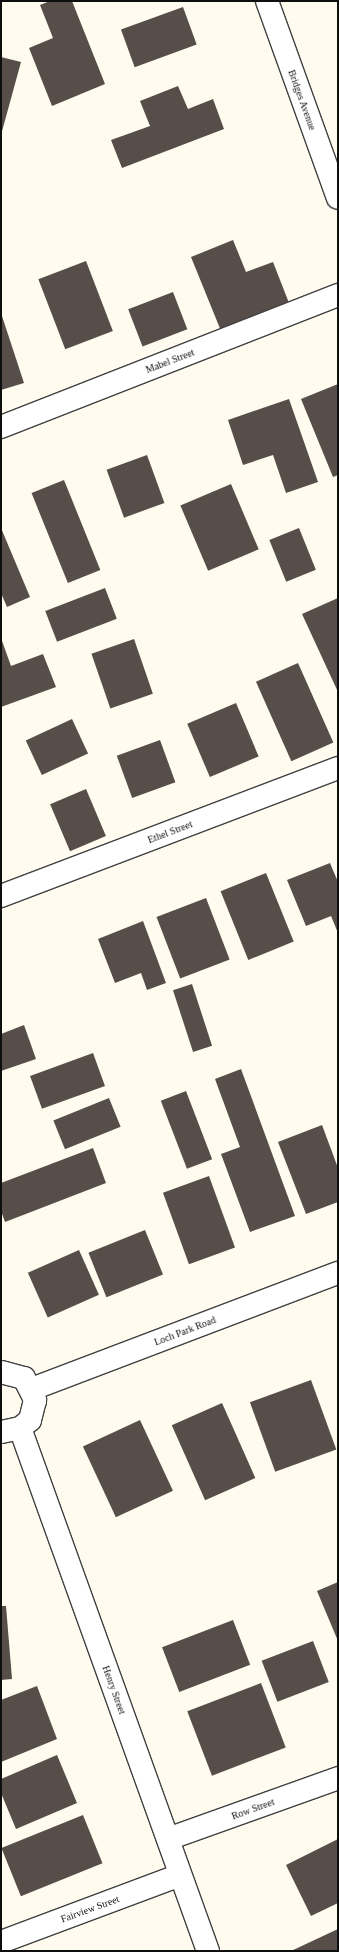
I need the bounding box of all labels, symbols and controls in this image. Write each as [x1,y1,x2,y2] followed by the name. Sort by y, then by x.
[285,68,319,132] street label: Bridges Avenue
[144,346,196,376] street label: Mabel Street
[146,818,194,846] street label: Ethel Street
[153,1314,217,1348] street label: Loch Park Road
[100,1664,128,1716] street label: Henry Street
[230,1796,276,1822] street label: Row Street
[59,1893,121,1925] street label: Fairview Street

